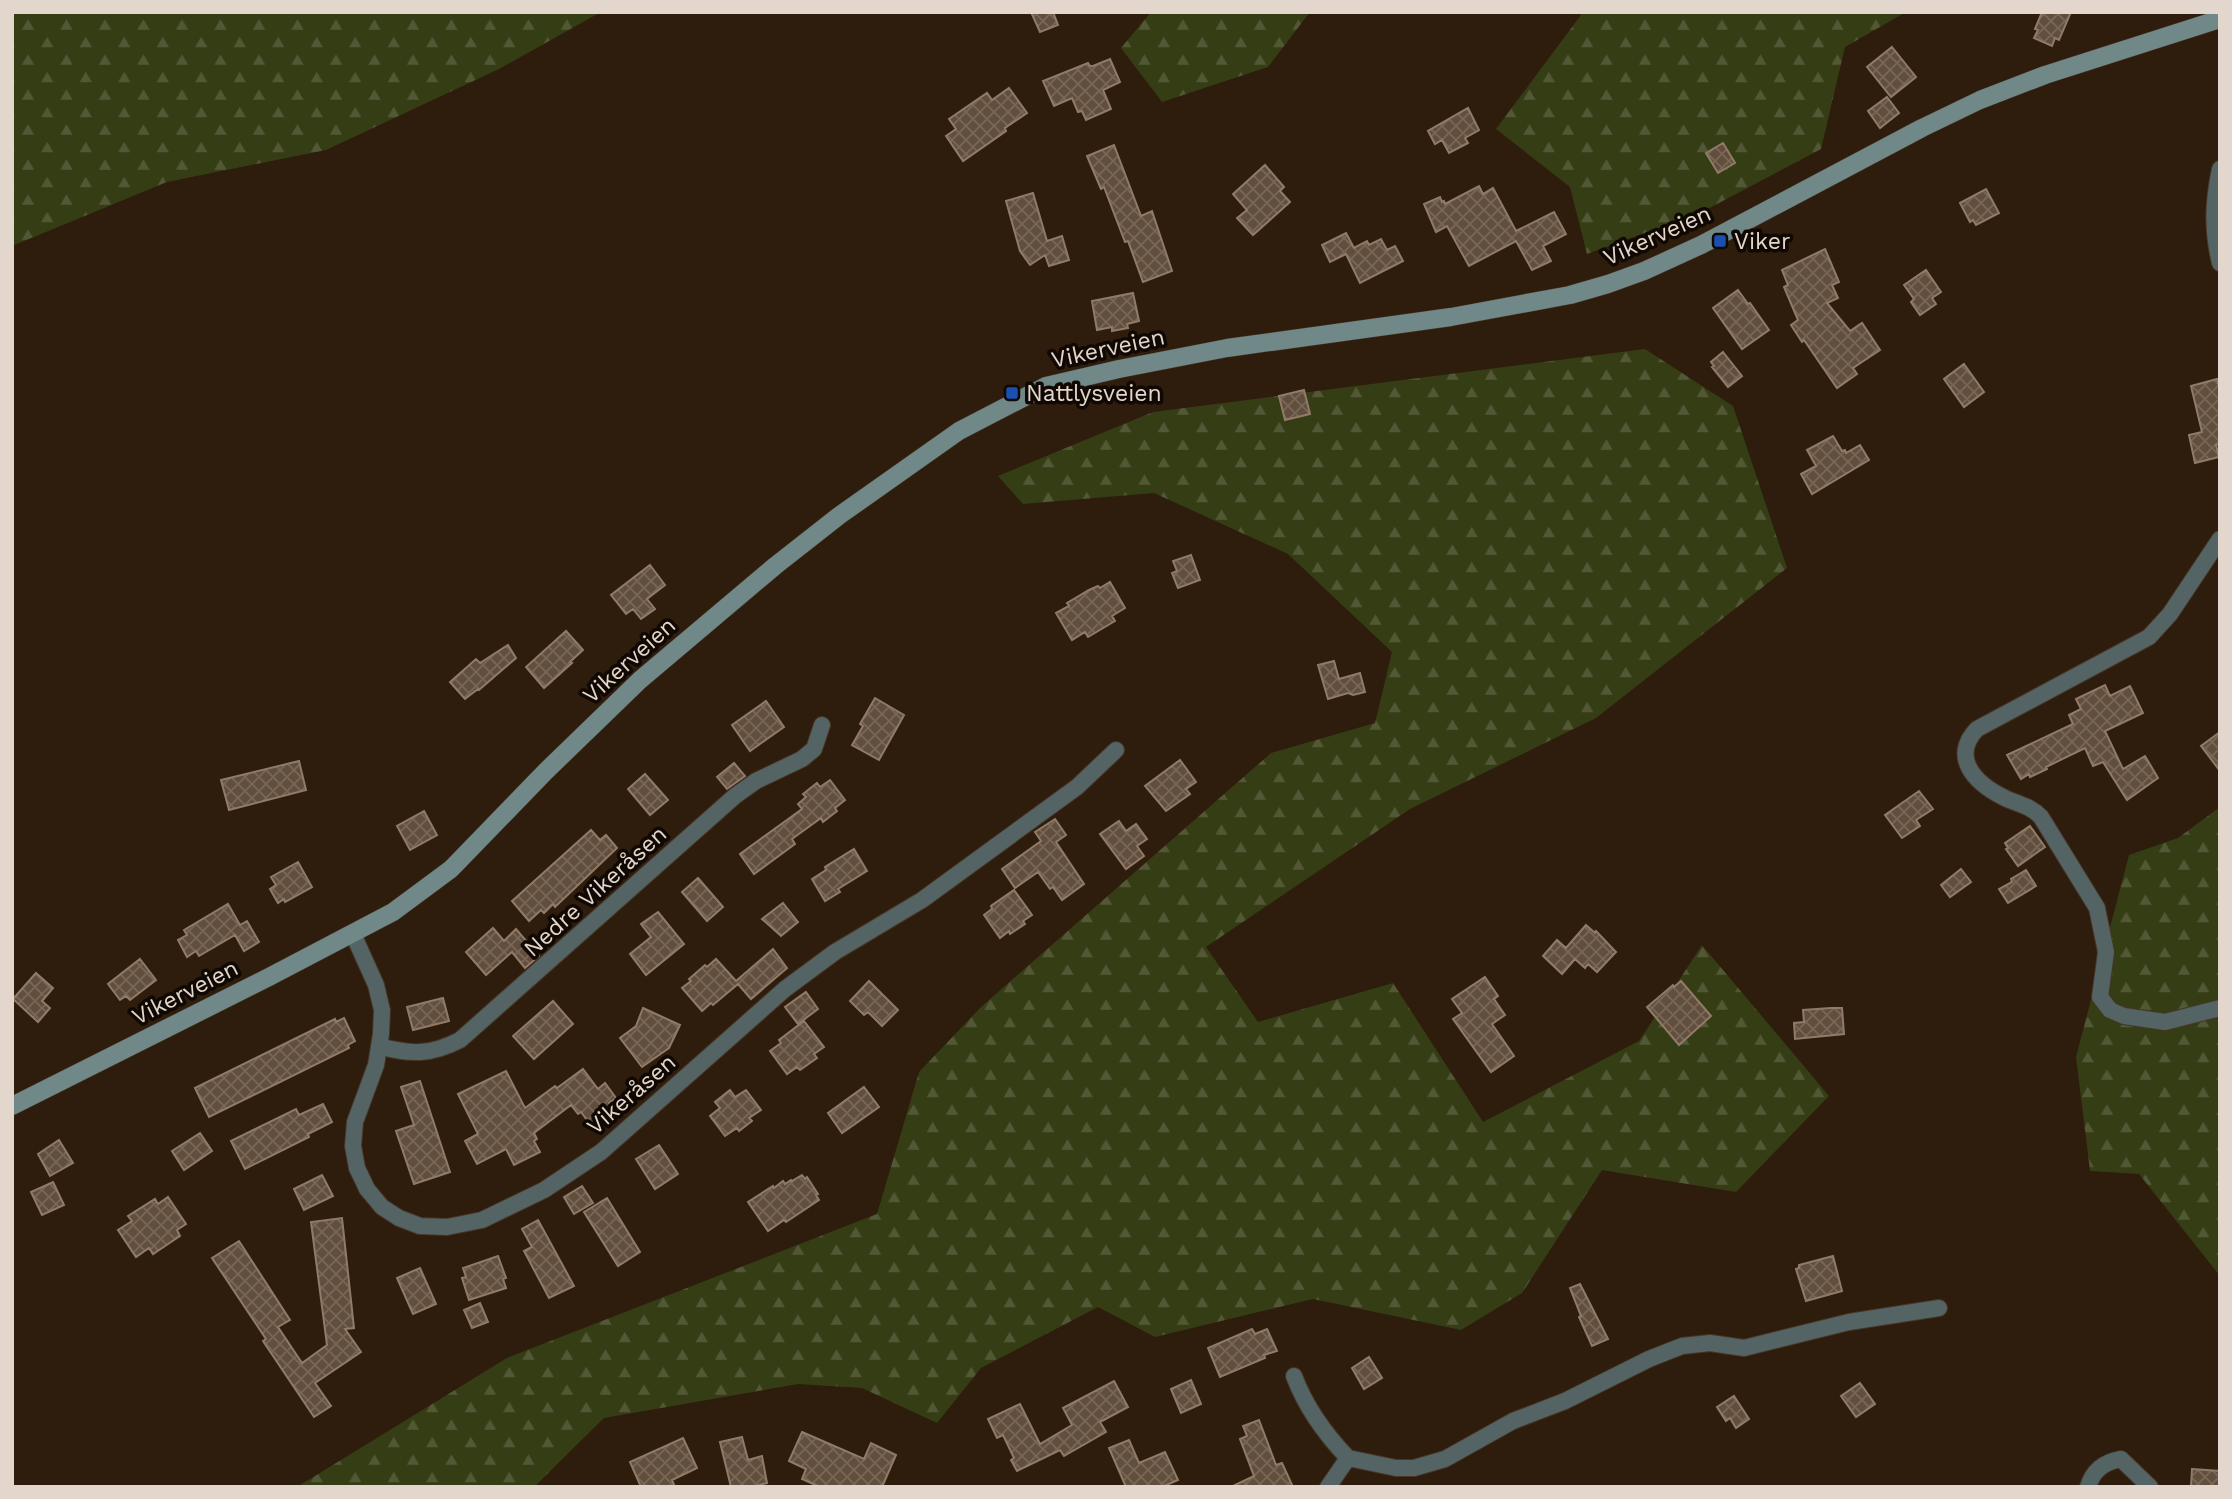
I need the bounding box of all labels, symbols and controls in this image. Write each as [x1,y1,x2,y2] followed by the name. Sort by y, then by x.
[1599,200,1715,271] street label: Vikerveien
[1734,228,1790,255] place label: Viker
[1712,233,1728,249] marker: Viker
[1049,323,1167,374] street label: Vikerveien
[1026,380,1162,407] place label: Nattlysveien
[1004,385,1020,401] marker: Nattlysveien
[578,612,681,709] street label: Vikerveien
[519,820,672,962] street label: Nedre Vikeråsen
[128,954,243,1031] street label: Vikerveien
[581,1049,681,1140] street label: Vikeråsen

